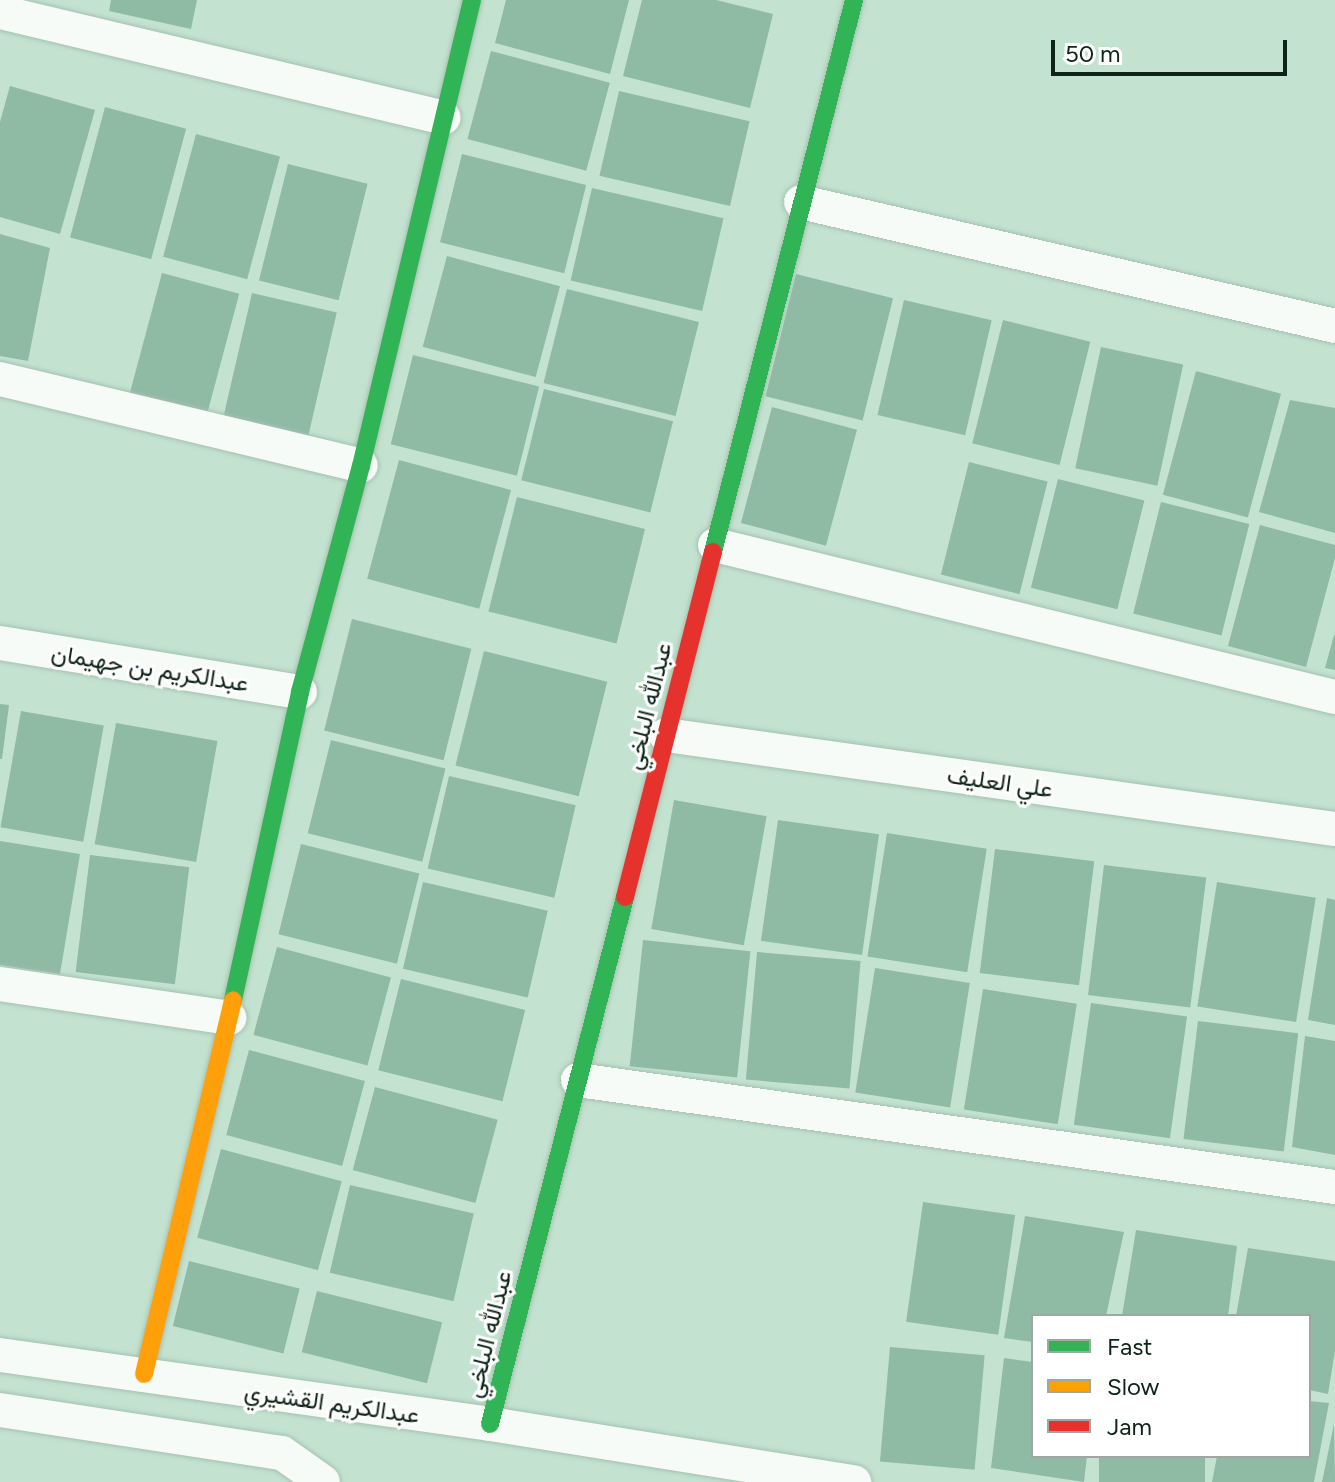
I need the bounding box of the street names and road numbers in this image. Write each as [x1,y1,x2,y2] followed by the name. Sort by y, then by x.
[49,638,251,698] street label: عبدالكريم بن جهيمان
[618,639,678,773] street label: عبدالله البلخي
[945,760,1055,804] street label: علي العليف
[458,1267,518,1401] street label: عبدالله البلخي
[243,1376,421,1430] street label: عبدالكريم القشيري

